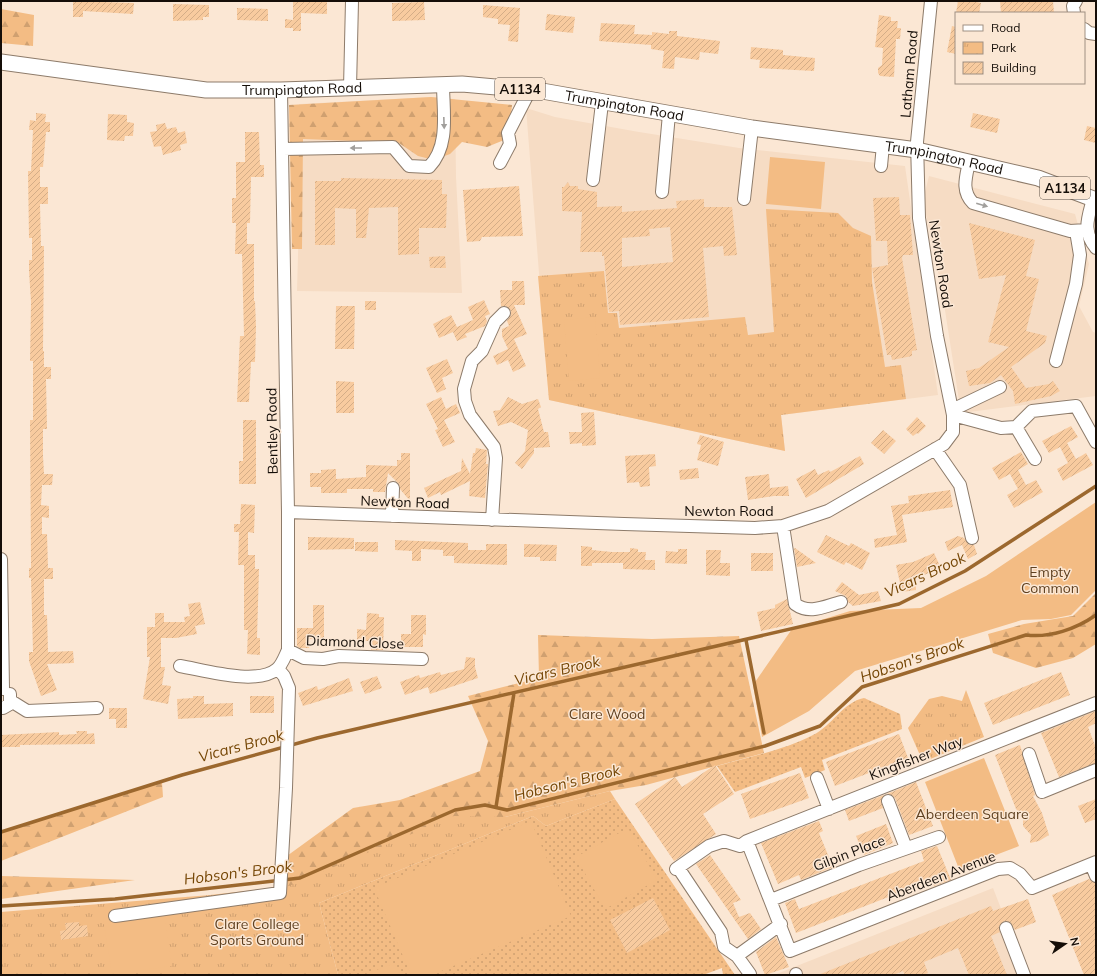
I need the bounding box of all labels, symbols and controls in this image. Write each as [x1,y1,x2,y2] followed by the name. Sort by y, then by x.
[955,12,1085,84] legend
[991,20,1020,35] text: Road
[896,29,922,119] street label: Latham Road
[991,40,1017,55] text: Park
[991,60,1036,75] text: Building
[242,78,363,99] street label: Trumpington Road
[495,78,545,100] road number: A1134
[564,86,685,125] street label: Trumpington Road
[440,117,447,129] one-way arrow
[884,137,1005,179] street label: Trumpington Road
[349,145,362,151] one-way arrow
[1040,177,1090,199] road number: A1134
[976,203,988,209] one-way arrow
[925,219,957,309] street label: Newton Road
[262,388,282,474] street label: Bentley Road
[360,491,450,513] street label: Newton Road
[684,502,774,520] street label: Newton Road
[881,547,970,602] water label: Vicars Brook
[1021,563,1079,597] park label: Empty Common
[306,631,404,653] street label: Diamond Close
[857,632,968,686] water label: Hobson's Brook
[512,651,603,690] water label: Vicars Brook
[569,705,645,723] park label: Clare Wood
[196,725,287,766] water label: Vicars Brook
[867,732,966,784] street label: Kingfisher Way
[512,760,623,805] water label: Hobson's Brook
[916,805,1029,823] park label: Aberdeen Square
[810,831,888,875] street label: Gilpin Place
[884,847,998,905] street label: Aberdeen Avenue
[183,856,294,889] water label: Hobson's Brook
[210,915,304,949] park label: Clare College Sports Ground
[1045,924,1085,964] north arrow
[1067,936,1082,947] text: N

